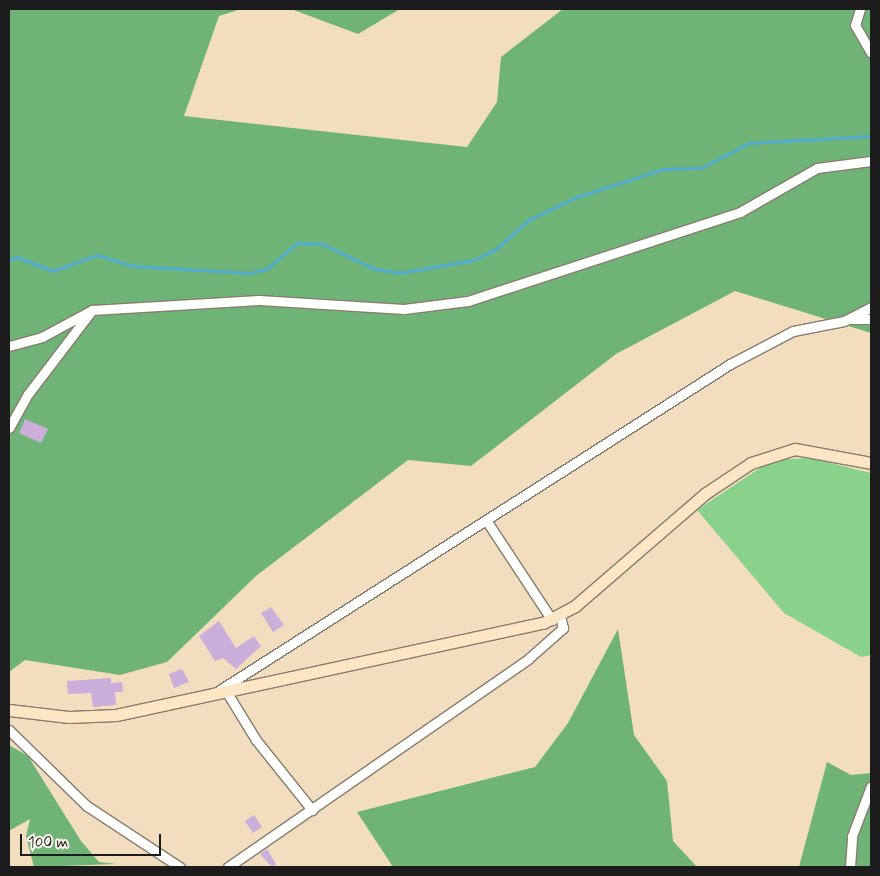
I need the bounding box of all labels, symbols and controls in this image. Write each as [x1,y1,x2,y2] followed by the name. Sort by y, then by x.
[22,824,164,856] scale bar
[28,833,68,853] text: 100 m

